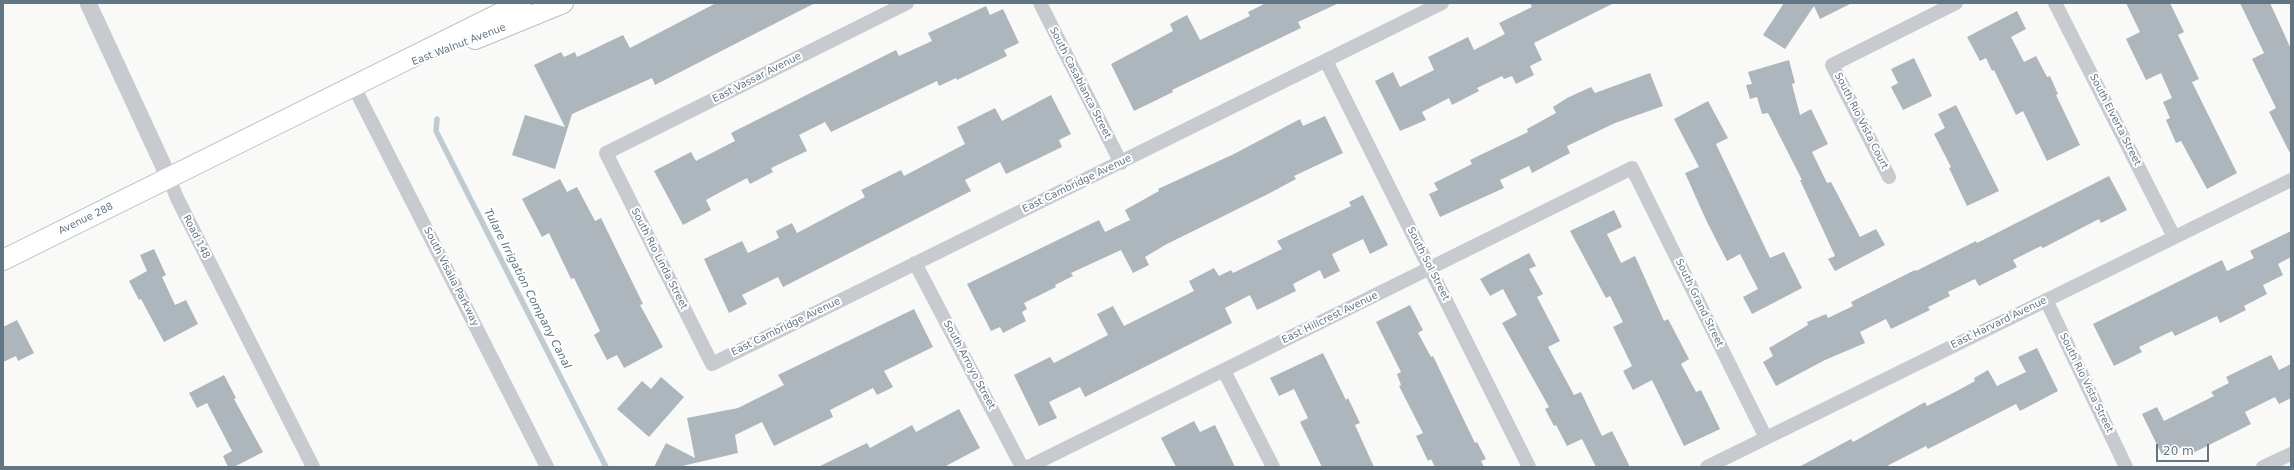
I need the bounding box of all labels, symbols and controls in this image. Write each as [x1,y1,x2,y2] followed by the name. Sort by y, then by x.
[410,22,508,68] street label: East Walnut Avenue
[1047,25,1113,141] street label: South Casablanca Street
[711,50,803,106] street label: East Vassar Avenue
[1831,71,1891,171] street label: South Rio Vista Court
[2087,72,2143,168] street label: South Elverta Street
[1020,152,1134,216] street label: East Cambridge Avenue
[57,201,115,237] street label: Avenue 288
[628,206,690,312] street label: South Rio Linda Street
[481,207,573,371] water label: Tulare Irrigation Company Canal
[180,213,212,261] street label: Road 148
[421,225,481,329] street label: South Visalia Parkway
[1404,225,1452,303] street label: South Sol Street
[1672,257,1726,349] street label: South Grand Street
[1280,289,1380,347] street label: East Hillcrest Avenue
[729,295,843,359] street label: East Cambridge Avenue
[1949,295,2049,351] street label: East Harvard Avenue
[941,319,997,411] street label: South Arroyo Street
[2057,331,2115,435] street label: South Rio Vista Street
[2158,436,2211,462] scale bar
[2163,444,2194,458] text: 20 m

